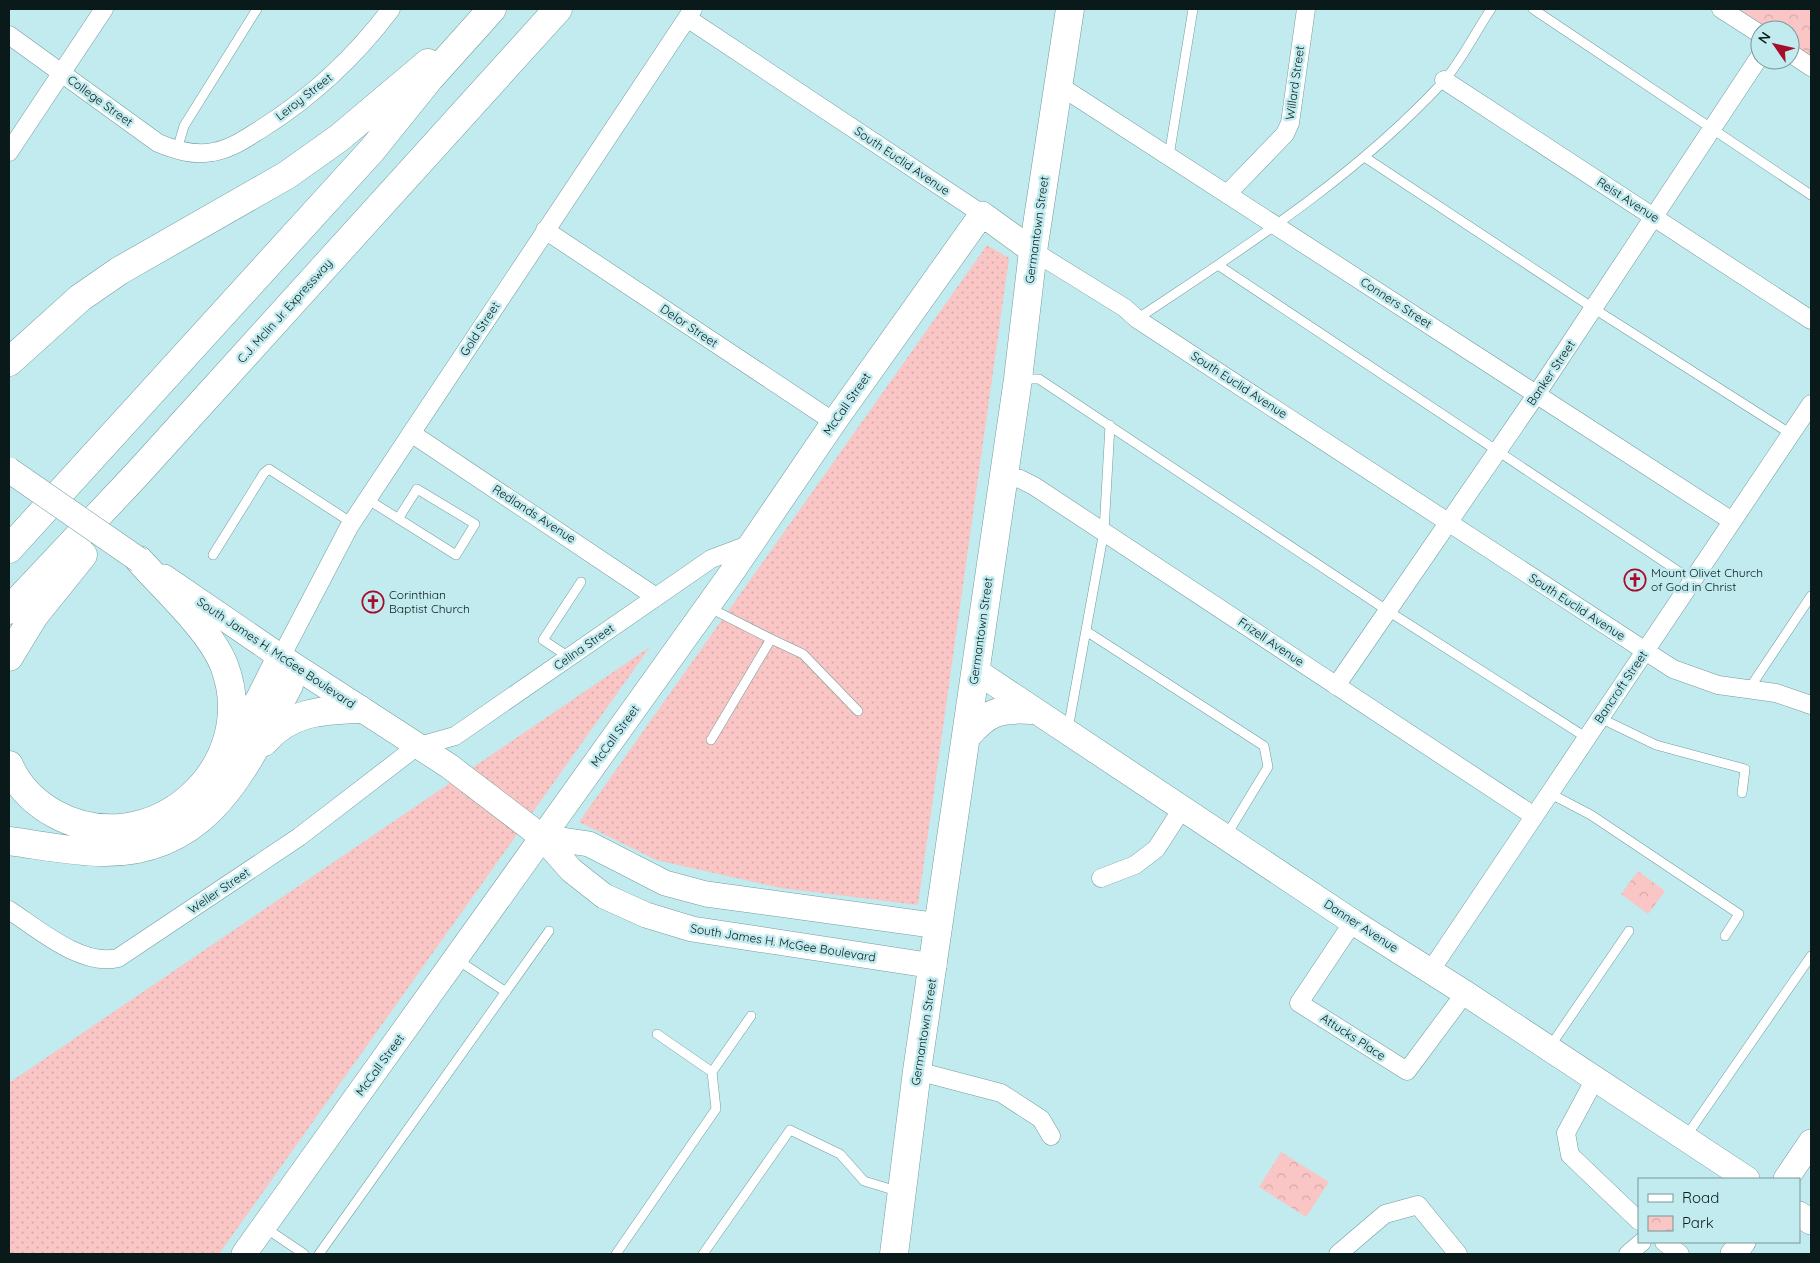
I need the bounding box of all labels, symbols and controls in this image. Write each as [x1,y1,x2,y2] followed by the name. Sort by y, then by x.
[1750,20,1800,70] north arrow
[1754,28,1775,47] text: N
[1282,45,1307,121] street label: Willard Street
[272,70,335,123] street label: Leroy Street
[65,72,136,129] street label: College Street
[852,123,953,198] street label: South Euclid Avenue
[1594,174,1662,225] street label: Reist Avenue
[1022,175,1051,285] street label: Germantown Street
[234,255,335,366] street label: C.J. Mclin Jr. Expressway
[1358,274,1435,331] street label: Conners Street
[457,299,503,359] street label: Gold Street
[658,301,721,350] street label: Delor Street
[1523,337,1578,408] street label: Banker Street
[1188,348,1290,421] street label: South Euclid Avenue
[820,370,874,438] street label: McCall Street
[490,481,579,546] street label: Redlands Avenue
[1651,565,1763,594] place label: Mount Olivet Church of God in Christ
[1623,568,1647,592] church icon: Mount Olivet Church of God in Christ
[1526,570,1628,643] street label: South Euclid Avenue
[966,576,995,686] street label: Germantown Street
[389,587,470,616] place label: Corinthian Baptist Church
[361,590,385,614] church icon: Corinthian Baptist Church
[194,594,358,711] street label: South James H. McGee Boulevard
[1236,614,1307,669] street label: Frizell Avenue
[551,620,617,673] street label: Celina Street
[1591,648,1650,726] street label: Bancroft Street
[587,702,642,770] street label: McCall Street
[185,864,252,917] street label: Weller Street
[1321,896,1401,955] street label: Danner Avenue
[689,920,877,965] street label: South James H. McGee Boulevard
[908,977,939,1087] street label: Germantown Street
[1318,1010,1389,1063] street label: Attucks Place
[352,1031,407,1099] street label: McCall Street
[1638,1178,1800,1243] legend
[1682,1188,1719,1207] text: Road
[1682,1213,1714,1232] text: Park

